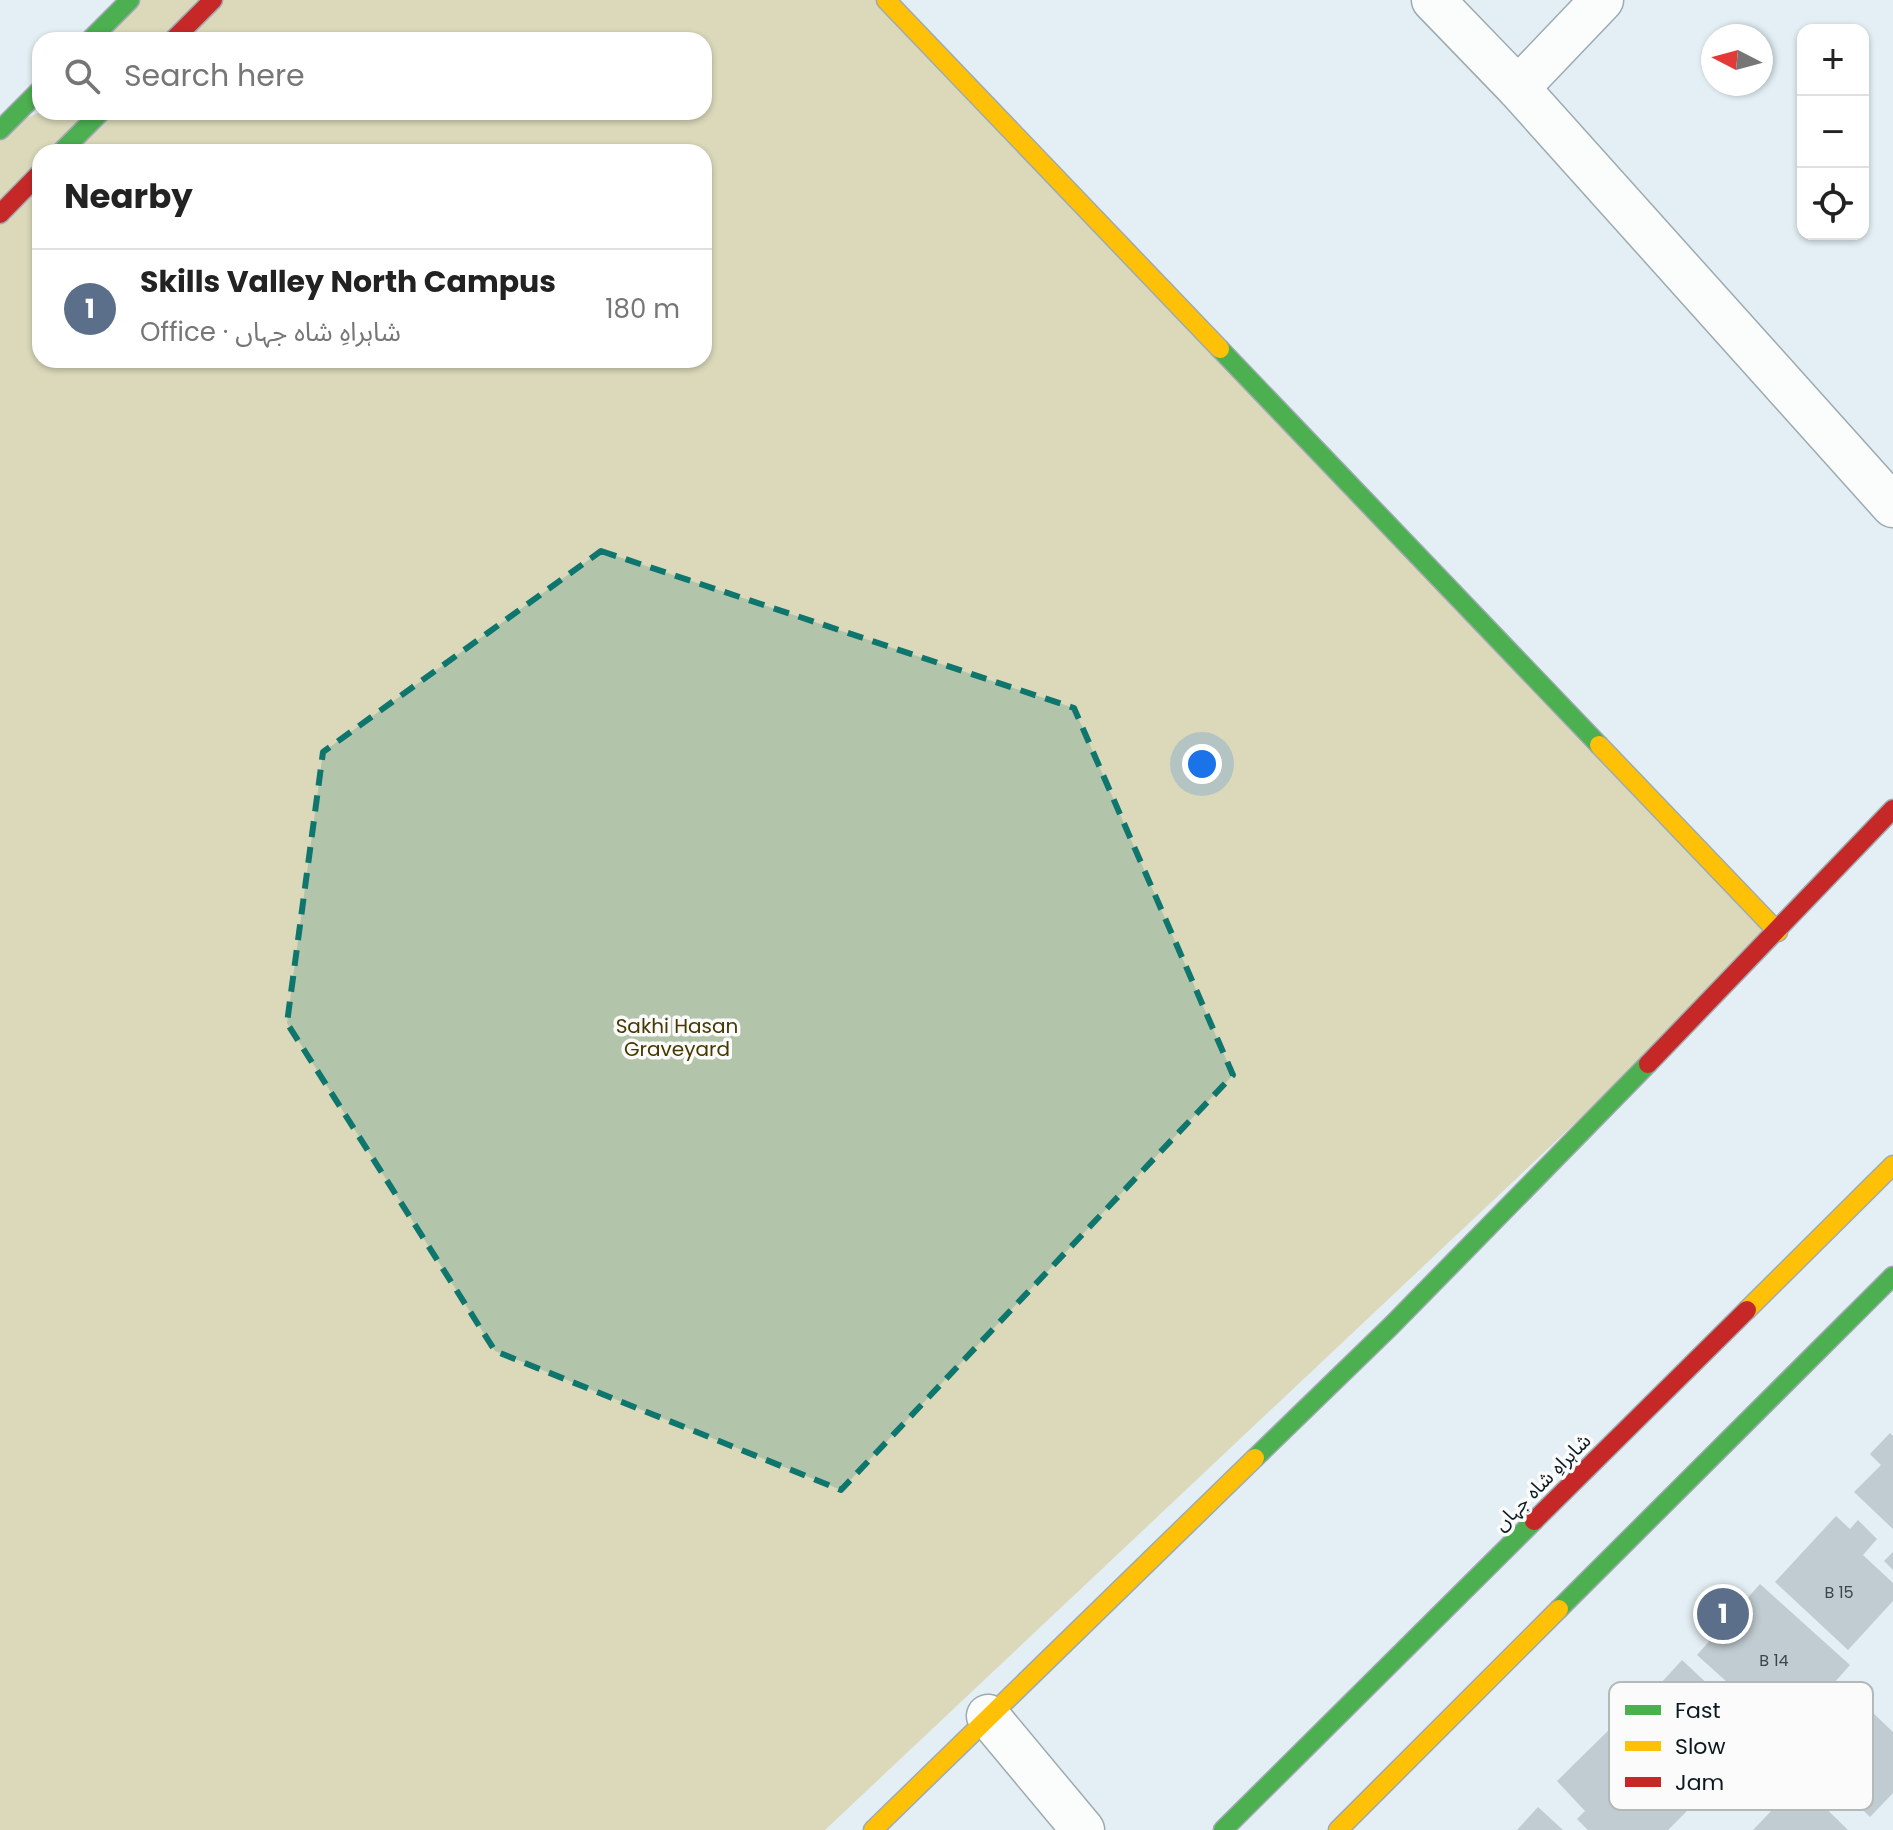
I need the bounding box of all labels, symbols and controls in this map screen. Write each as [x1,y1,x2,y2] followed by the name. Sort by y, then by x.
[1701,24,1773,96] north arrow
[1797,24,1869,240] map controls
[1797,24,1869,96] button: +
[32,32,712,120] search box
[60,54,104,98] icon: search
[124,54,305,97] text: Search here
[1797,96,1869,168] button: −
[1797,168,1869,240] button: locate
[64,172,193,220] text: Nearby
[140,260,556,303] text: Skills Valley North Campus
[85,291,95,327] text: 1
[605,291,680,327] text: 180 m
[140,314,401,350] text: Office · شاہراہِ شاہ جہاں
[1182,744,1222,784] your location
[616,1012,738,1063] park label: Sakhi Hasan Graveyard
[1487,1427,1597,1537] street label: شاہراہِ شاہ جہاں
[1824,1581,1854,1604] house number: B 15
[1697,1584,1749,1644] pin: 1
[1759,1649,1789,1672] house number: B 14
[1609,1682,1873,1810] legend
[1675,1695,1720,1726] text: Fast
[1675,1731,1725,1762] text: Slow
[1675,1767,1724,1798] text: Jam

